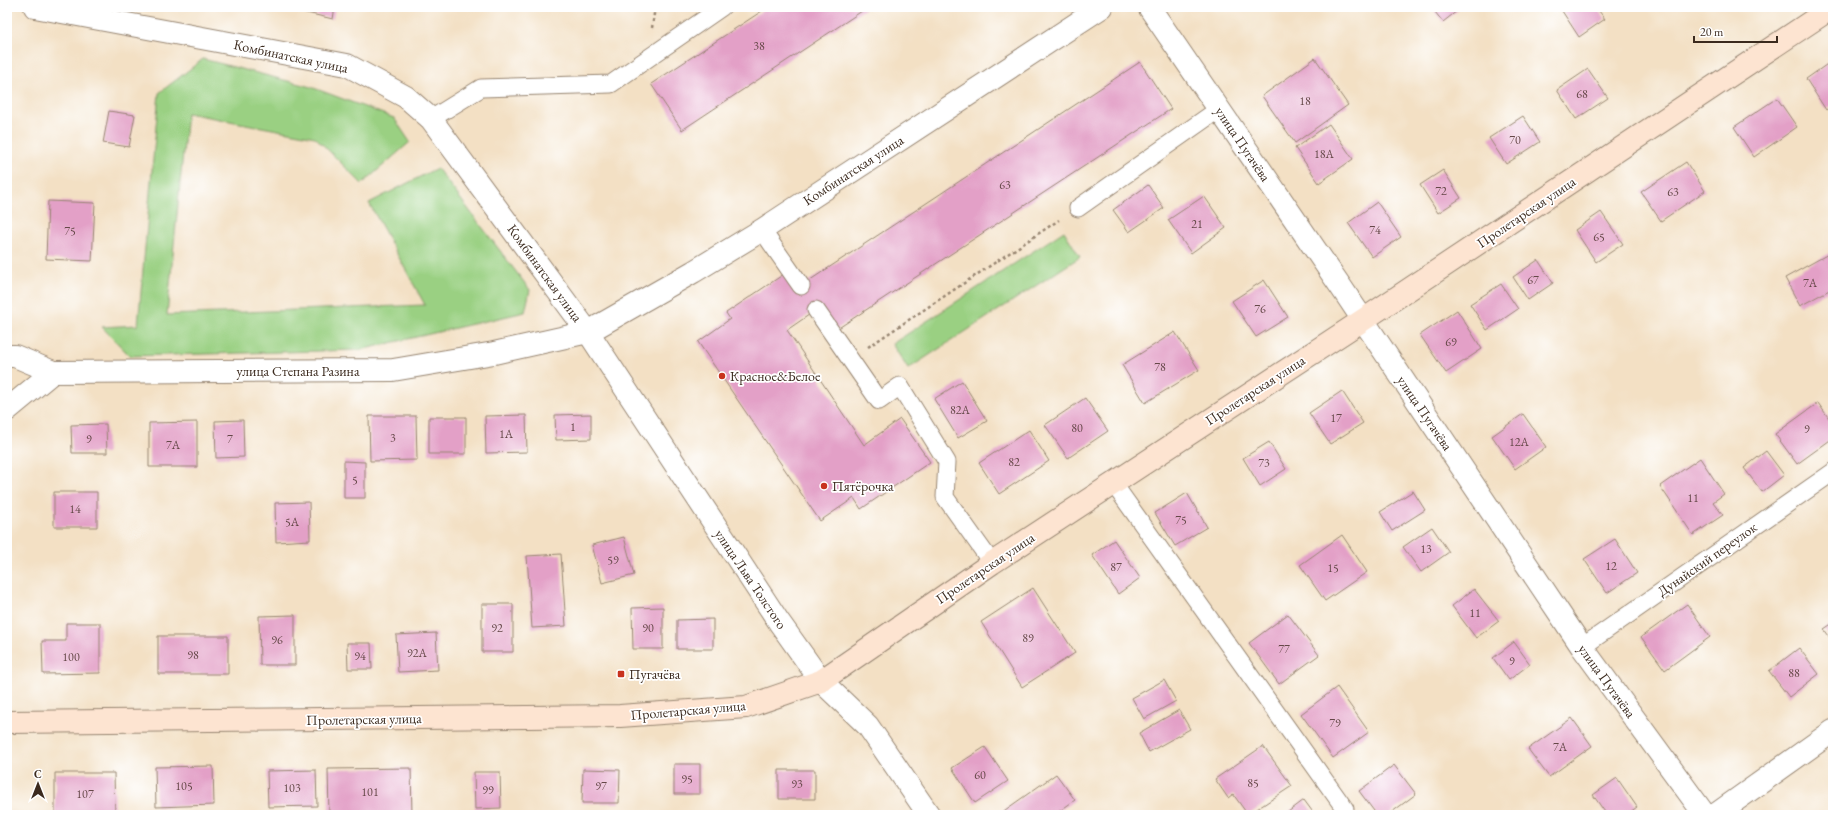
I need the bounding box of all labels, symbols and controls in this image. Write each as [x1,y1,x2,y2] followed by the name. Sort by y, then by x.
[1694,18,1777,44] scale bar
[1700,24,1724,40] text: 20 m
[232,35,350,77] street label: Комбинатская улица
[753,38,765,54] house number: 38
[1576,86,1588,102] house number: 68
[1299,93,1311,109] house number: 18
[1211,103,1275,185] street label: улица Пугачёва
[799,131,907,209] street label: Комбинатская улица
[1509,132,1521,148] house number: 70
[1314,146,1335,162] house number: 18А
[1473,172,1579,252] street label: Пролетарская улица
[999,177,1011,193] house number: 63
[1435,183,1447,199] house number: 72
[1667,184,1679,200] house number: 63
[1191,216,1203,232] house number: 21
[503,221,587,326] street label: Комбинатская улица
[1369,222,1381,238] house number: 74
[64,223,76,239] house number: 75
[1593,229,1605,245] house number: 65
[1527,272,1539,288] house number: 67
[1803,275,1818,291] house number: 7А
[1254,301,1266,317] house number: 76
[1445,334,1457,350] house number: 69
[1202,351,1309,429] street label: Пролетарская улица
[1154,359,1166,375] house number: 78
[236,362,360,380] street label: улица Степана Разина
[730,367,821,385] place label: Красное&Белое
[717,371,727,381] marker: Красное&Белое
[1393,372,1457,454] street label: улица Пугачёва
[950,402,971,418] house number: 82А
[1330,410,1342,426] house number: 17
[570,419,576,435] house number: 1
[1071,420,1083,436] house number: 80
[1804,421,1810,437] house number: 9
[499,426,514,442] house number: 1А
[390,430,396,446] house number: 3
[86,431,92,447] house number: 9
[227,431,233,447] house number: 7
[1509,434,1530,450] house number: 12А
[166,437,181,453] house number: 7А
[1008,454,1020,470] house number: 82
[1258,455,1270,471] house number: 73
[352,472,358,488] house number: 5
[832,477,894,495] place label: Пятёрочка
[819,481,829,491] marker: Пятёрочка
[1687,490,1699,506] house number: 11
[69,501,81,517] house number: 14
[1175,512,1187,528] house number: 75
[285,514,300,530] house number: 5А
[1654,518,1760,600] street label: Дунайский переулок
[711,526,791,632] street label: улица Льва Толстого
[932,528,1038,608] street label: Пролетарская улица
[1420,541,1432,557] house number: 13
[607,552,619,568] house number: 59
[1605,558,1617,574] house number: 12
[1110,559,1122,575] house number: 87
[1327,560,1339,576] house number: 15
[1469,605,1481,621] house number: 11
[491,620,503,636] house number: 92
[642,620,654,636] house number: 90
[1022,630,1034,646] house number: 89
[271,632,283,648] house number: 96
[1278,641,1290,657] house number: 77
[1574,641,1640,722] street label: улица Пугачёва
[407,645,428,661] house number: 92А
[187,647,199,663] house number: 98
[354,648,366,664] house number: 94
[62,649,80,665] house number: 100
[1509,653,1515,669] house number: 9
[629,665,681,683] place label: Пугачёва
[1788,665,1800,681] house number: 88
[616,669,626,679] marker: Пугачёва
[630,696,747,724] street label: Пролетарская улица
[306,709,422,729] street label: Пролетарская улица
[1329,715,1341,731] house number: 79
[1553,739,1568,755] house number: 7А
[18,764,58,804] north arrow
[34,767,42,781] text: С
[974,767,986,783] house number: 60
[681,771,693,787] house number: 95
[1247,775,1259,791] house number: 85
[791,776,803,792] house number: 93
[175,778,193,794] house number: 105
[595,778,607,794] house number: 97
[283,780,301,796] house number: 103
[482,782,494,798] house number: 99
[361,784,379,800] house number: 101
[76,786,94,802] house number: 107

